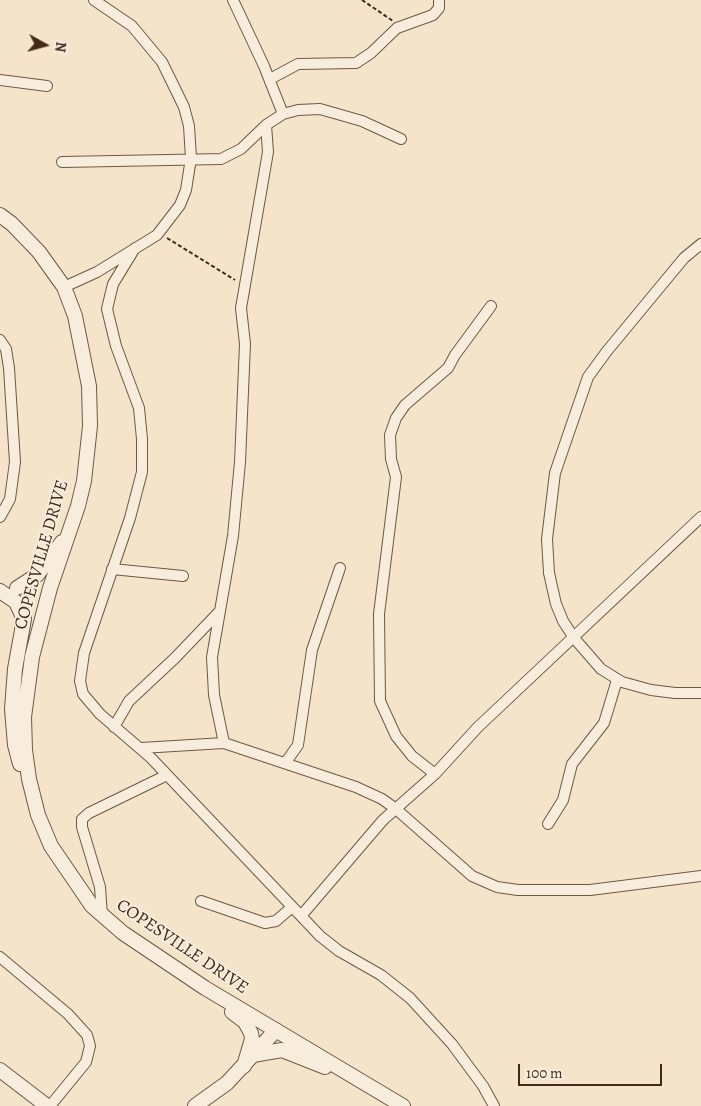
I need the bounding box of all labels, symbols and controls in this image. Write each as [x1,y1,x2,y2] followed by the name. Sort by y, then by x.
[20,20,70,70] north arrow
[50,41,70,53] text: N
[10,478,74,632] street label: COPESVILLE DRIVE
[112,895,252,999] street label: COPESVILLE DRIVE
[521,1054,665,1086] scale bar
[526,1063,563,1083] text: 100 m

